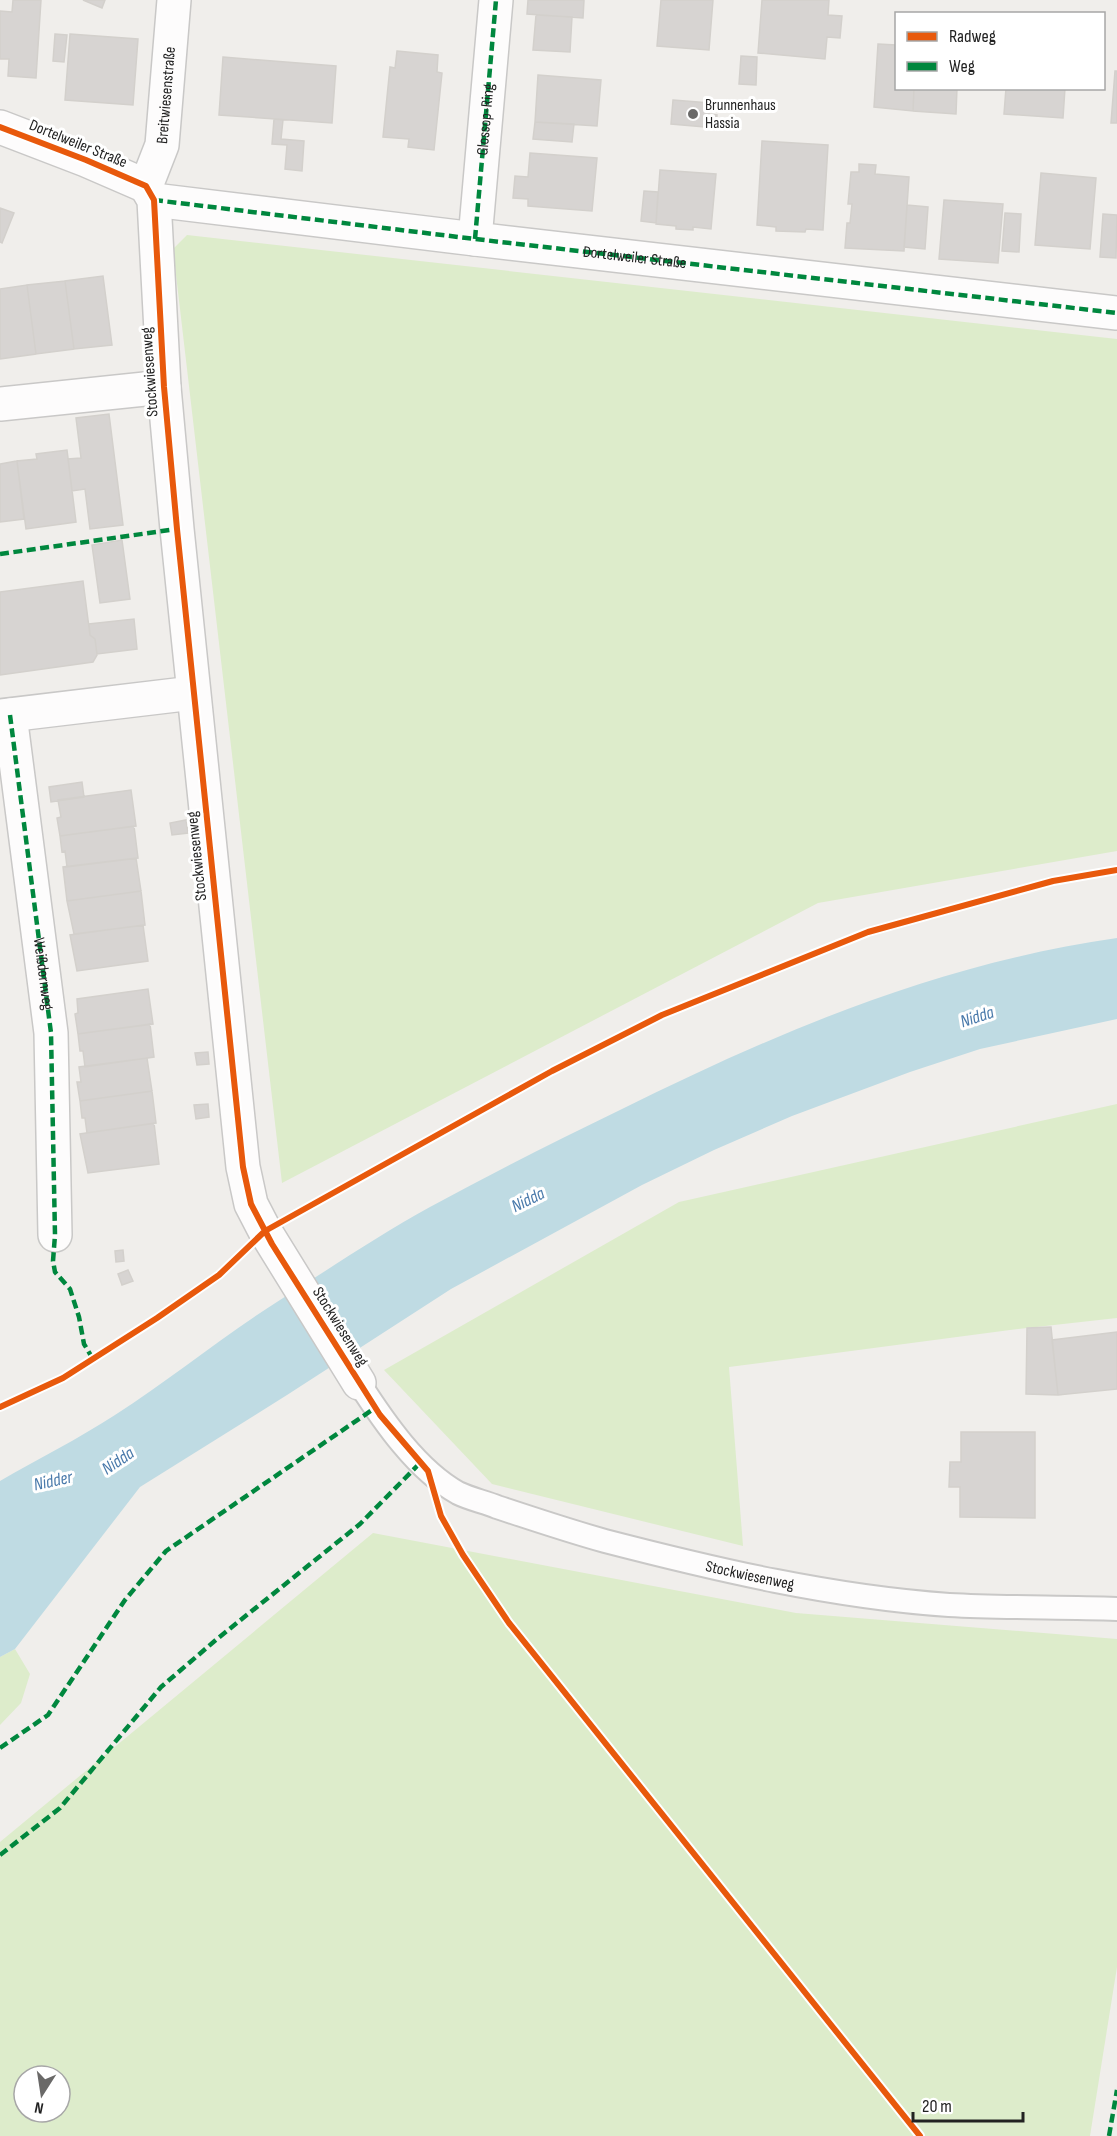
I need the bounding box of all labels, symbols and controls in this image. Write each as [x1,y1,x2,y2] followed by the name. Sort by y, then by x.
[895,12,1105,90] legend
[949,26,996,47] text: Radweg
[153,46,180,145] street label: Breitwiesenstraße
[949,56,975,77] text: Weg
[473,83,498,156] street label: Glossop-Ring
[705,96,776,133] place label: Brunnenhaus Hassia
[686,107,700,121] marker: Brunnenhaus Hassia
[26,116,130,172] street label: Dortelweiler Straße
[582,242,687,273] street label: Dortelweiler Straße
[137,326,163,418] street label: Stockwiesenweg
[183,810,211,902] street label: Stockwiesenweg
[29,937,57,1011] street label: Weißdornweg
[957,1001,997,1032] water label: Nidda
[508,1183,549,1217] water label: Nidda
[308,1284,372,1370] street label: Stockwiesenweg
[98,1442,139,1479] water label: Nidda
[32,1466,75,1495] water label: Nidder
[704,1557,796,1594] street label: Stockwiesenweg
[12,2064,72,2124] north arrow
[913,2085,1022,2123] scale bar
[922,2096,952,2117] text: 20 m
[33,2097,45,2117] text: N

